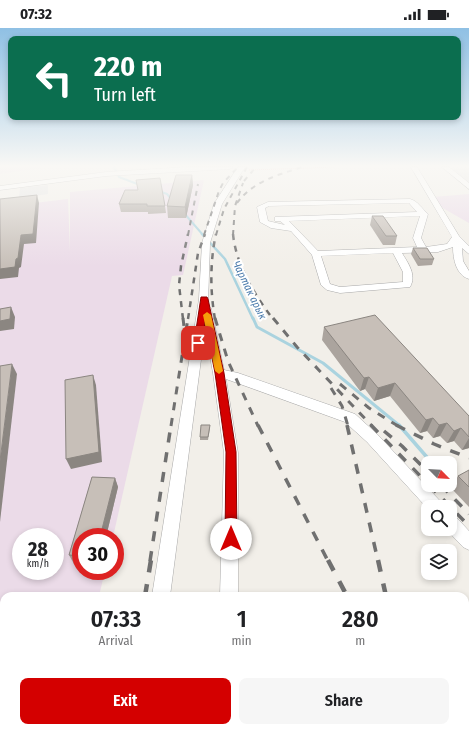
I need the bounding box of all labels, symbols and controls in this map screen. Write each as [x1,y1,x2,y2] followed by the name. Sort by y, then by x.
[20,5,52,23] text: 07:32
[94,50,162,83] text: 220 m
[28,52,80,104] icon: left
[94,84,156,106] text: Turn left
[230,259,270,322] water label: Чартак арык
[181,326,215,360] pin
[187,332,209,354] icon: arrive
[421,456,457,492] north arrow
[421,456,457,580] map controls
[421,500,457,536] button: search
[210,518,252,560] position arrow
[72,528,124,580] speed limit sign: 30
[28,537,48,561] text: 28
[421,544,457,580] button: layers
[27,558,49,570] text: km/h
[90,605,141,633] text: 07:33
[237,605,247,633] text: 1
[342,605,379,633] text: 280
[99,633,133,648] text: Arrival
[232,633,252,648] text: min
[355,633,365,648] text: m
[20,678,231,724] button: Exit
[239,678,449,724] button: Share

